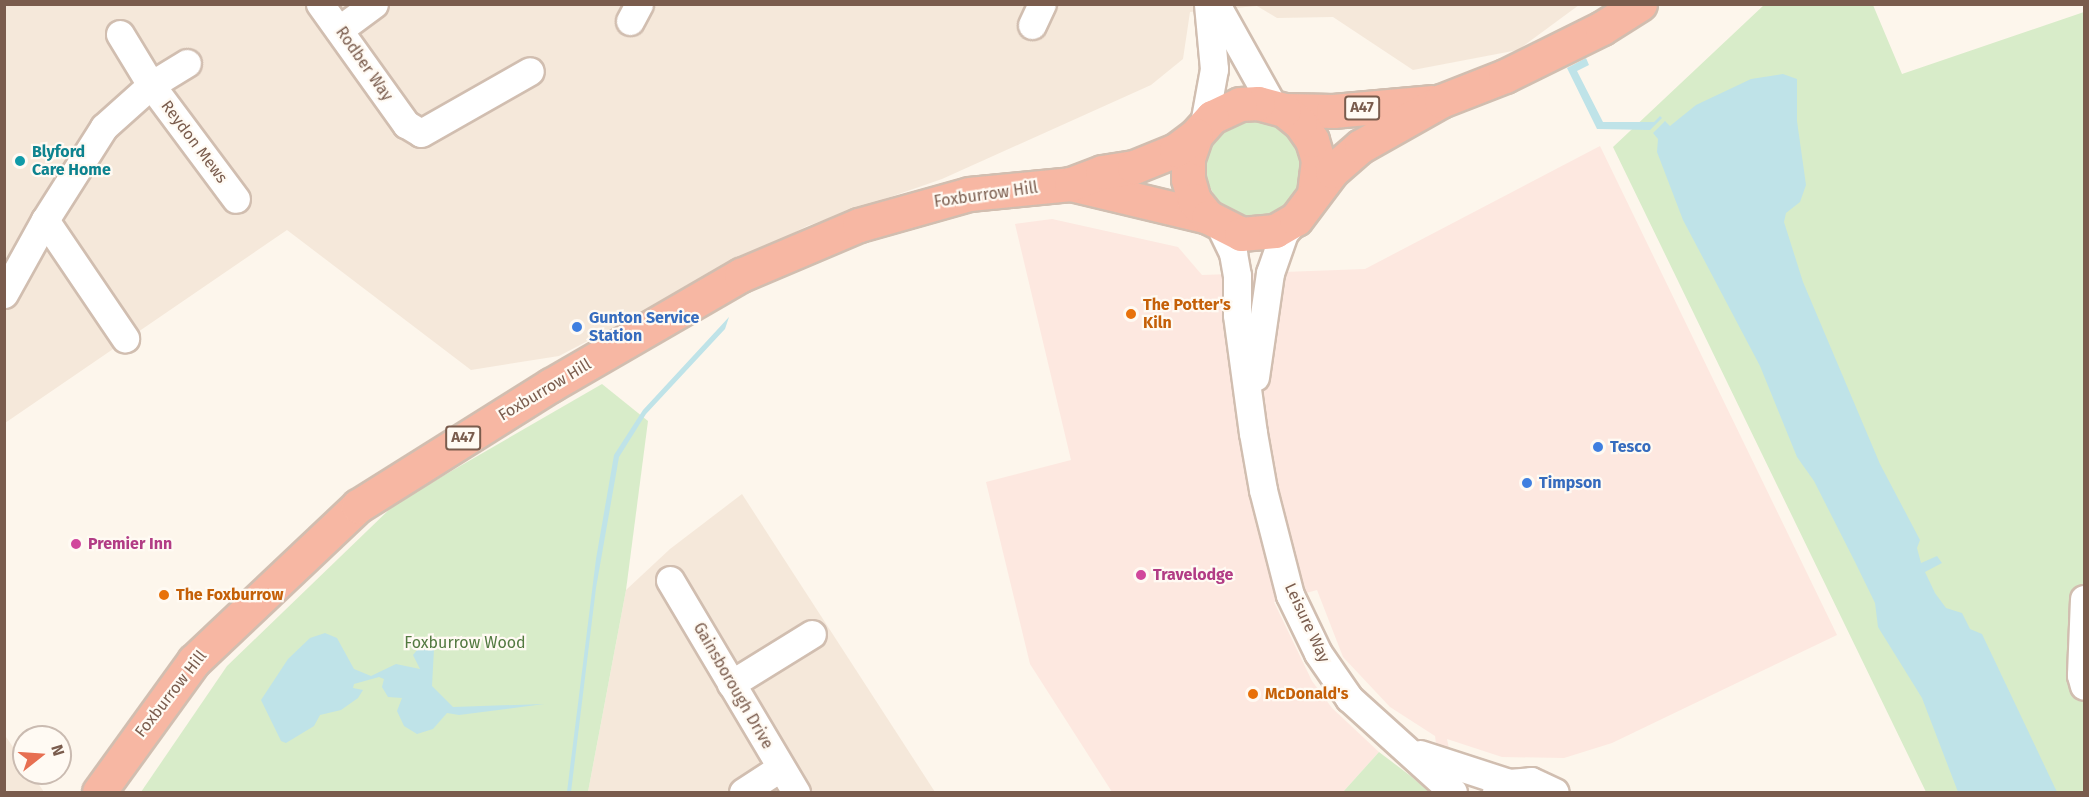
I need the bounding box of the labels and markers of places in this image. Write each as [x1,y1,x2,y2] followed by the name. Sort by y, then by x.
[32,142,111,180] place label: Blyford Care Home
[13,154,27,168] marker: Blyford Care Home
[1143,295,1231,333] place label: The Potter's Kiln
[1124,307,1138,321] marker: The Potter's Kiln
[589,308,699,346] place label: Gunton Service Station
[570,320,584,334] marker: Gunton Service Station
[1610,437,1651,457] place label: Tesco
[1591,440,1605,454] marker: Tesco
[1539,473,1602,493] place label: Timpson
[1520,476,1534,490] marker: Timpson
[88,534,172,554] place label: Premier Inn
[69,537,83,551] marker: Premier Inn
[1153,565,1233,585] place label: Travelodge
[1134,568,1148,582] marker: Travelodge
[176,585,283,605] place label: The Foxburrow
[157,588,171,602] marker: The Foxburrow
[1265,684,1348,704] place label: McDonald's
[1246,687,1260,701] marker: McDonald's

